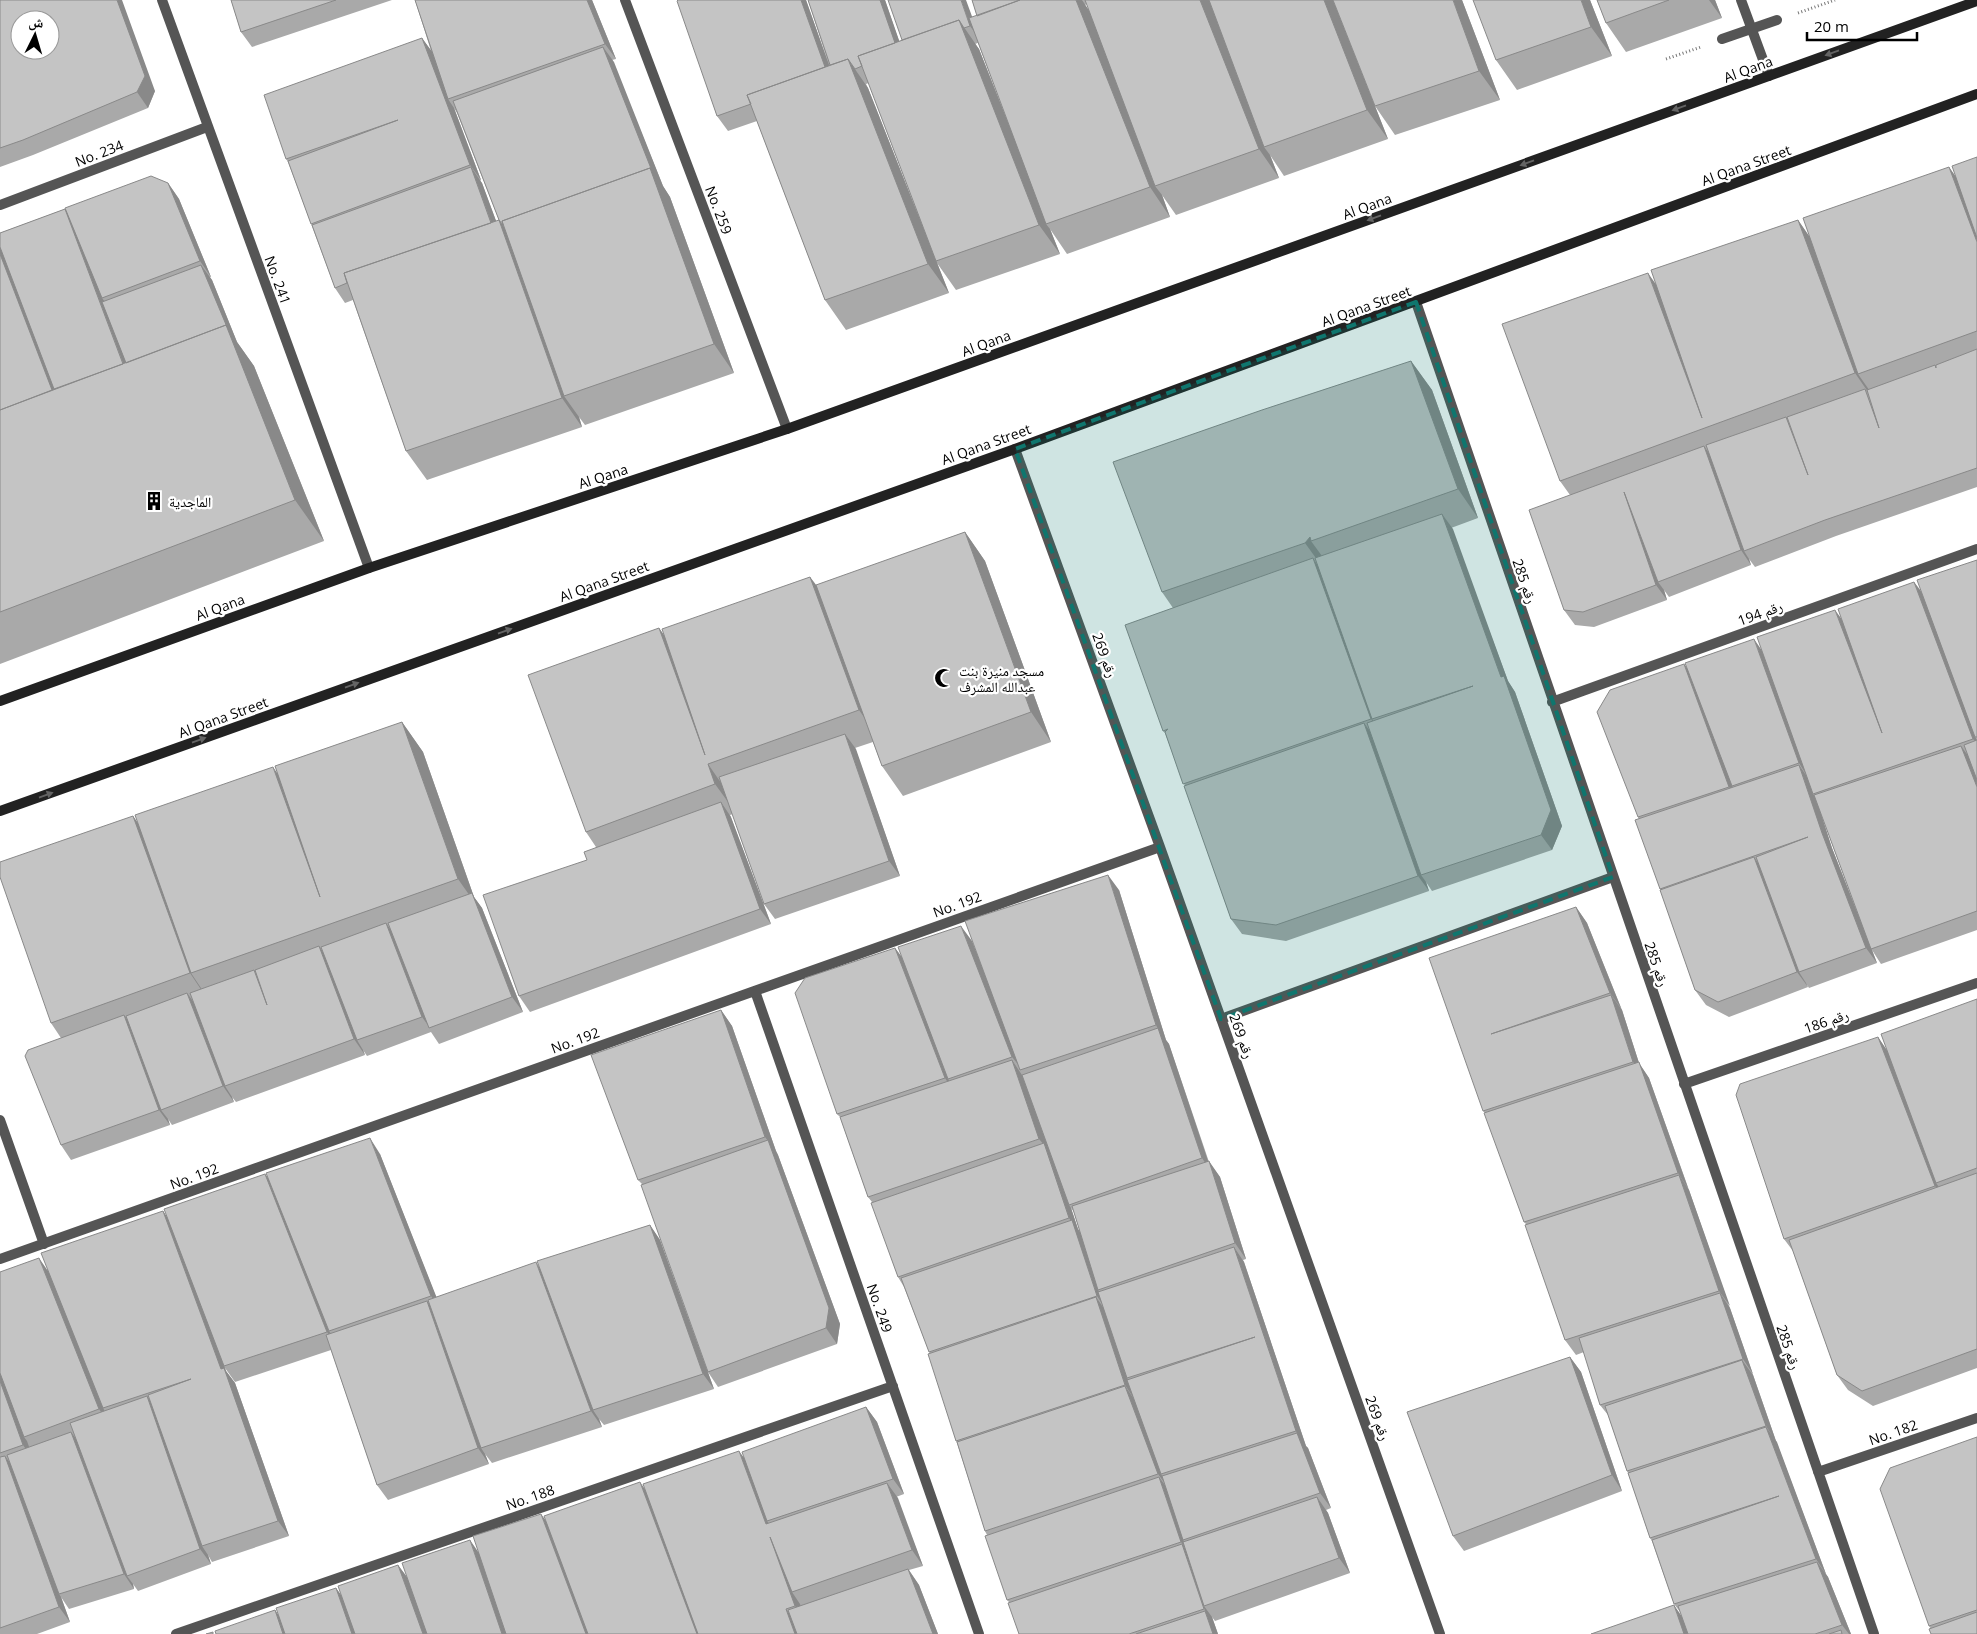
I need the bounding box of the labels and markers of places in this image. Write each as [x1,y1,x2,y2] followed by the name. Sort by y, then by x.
[143,490,165,512] building icon: الماجدية
[169,492,211,511] place label: الماجدية
[959,661,1044,696] place label: مسجد منيرة بنت عبدالله المشرف
[933,667,955,689] mosque icon: مسجد منيرة بنت عبدالله المشرف

